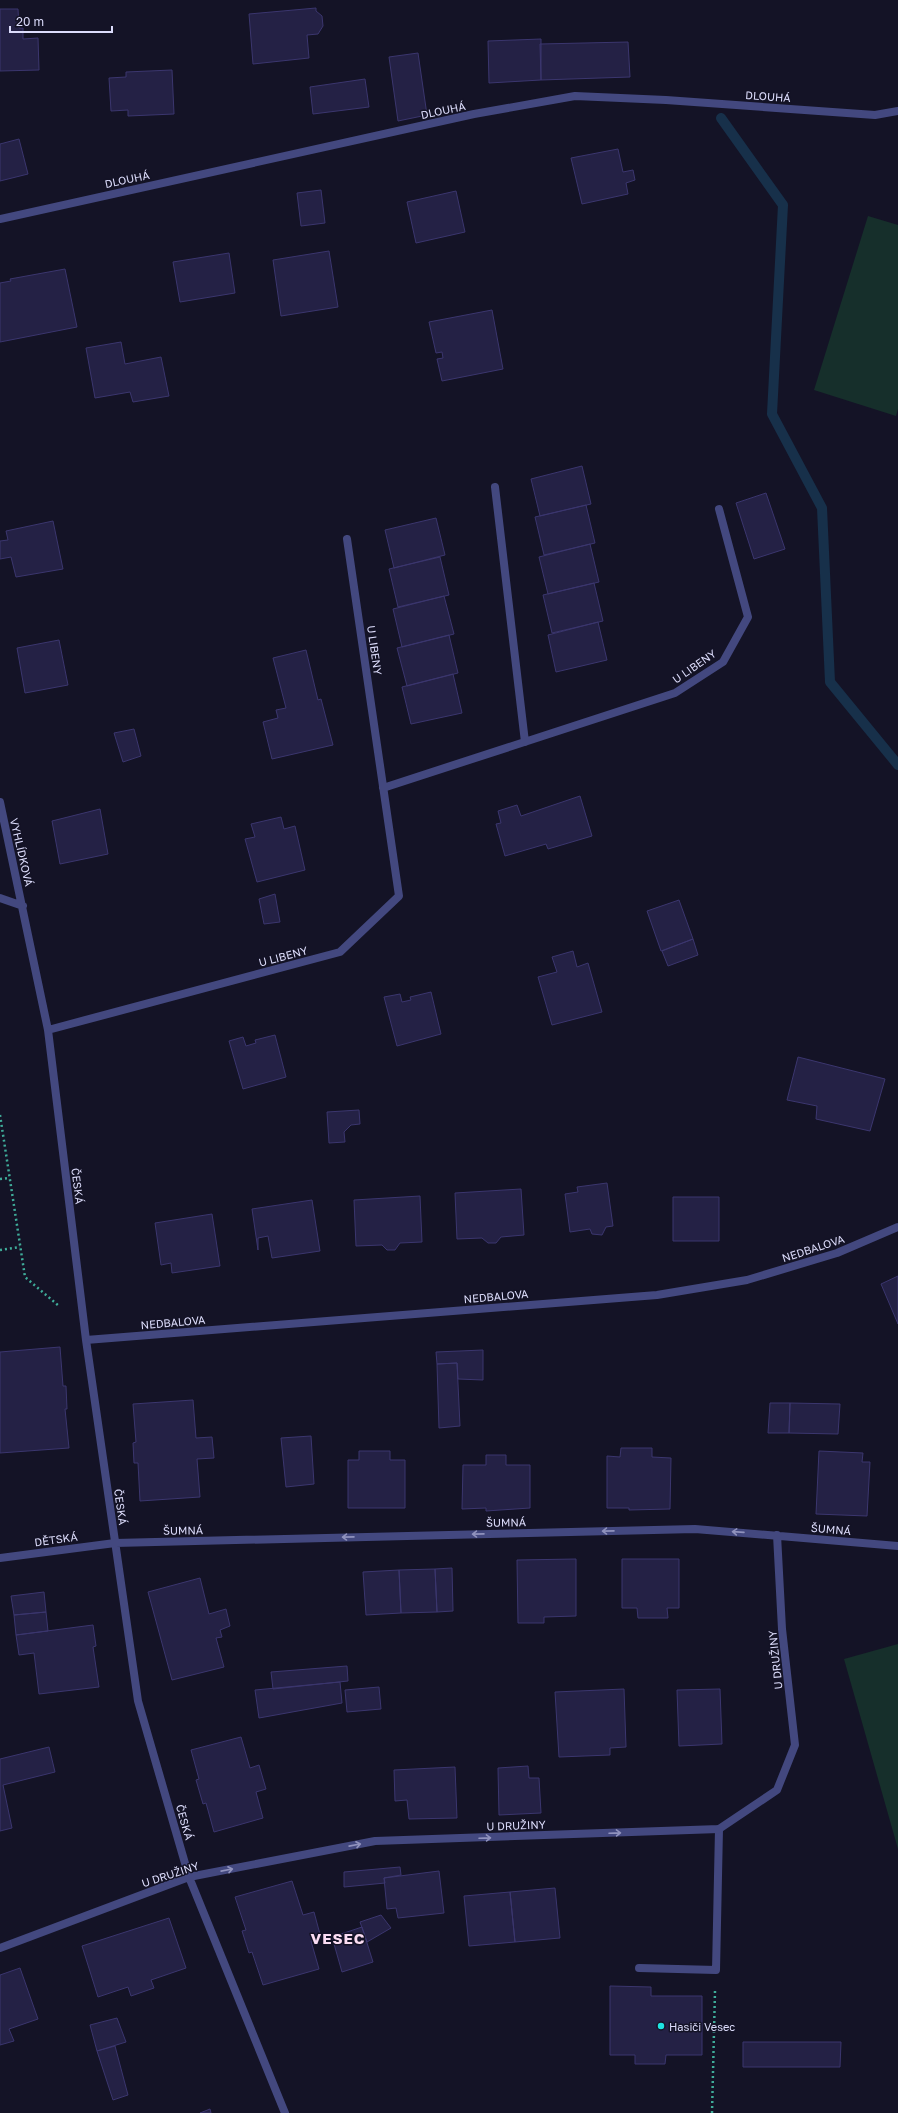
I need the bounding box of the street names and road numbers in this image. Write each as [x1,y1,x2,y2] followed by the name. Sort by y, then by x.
[745,88,792,104] street label: DLOUHÁ
[419,99,467,121] street label: DLOUHÁ
[103,168,151,190] street label: DLOUHÁ
[365,624,385,676] street label: U LIBENY
[670,646,718,686] street label: U LIBENY
[8,817,36,888] street label: VYHLÍDKOVÁ
[257,943,309,969] street label: U LIBENY
[69,1167,87,1205] street label: ČESKÁ
[780,1232,846,1264] street label: NEDBALOVA
[463,1287,529,1305] street label: NEDBALOVA
[140,1313,206,1331] street label: NEDBALOVA
[112,1488,130,1527] street label: ČESKÁ
[486,1515,527,1529] street label: ŠUMNÁ
[810,1521,852,1537] street label: ŠUMNÁ
[163,1523,204,1537] street label: ŠUMNÁ
[34,1529,79,1548] street label: DĚTSKÁ
[765,1630,785,1690] street label: U DRUŽINY
[174,1803,196,1842] street label: ČESKÁ
[486,1817,546,1833] street label: U DRUŽINY
[140,1859,200,1889] street label: U DRUŽINY

